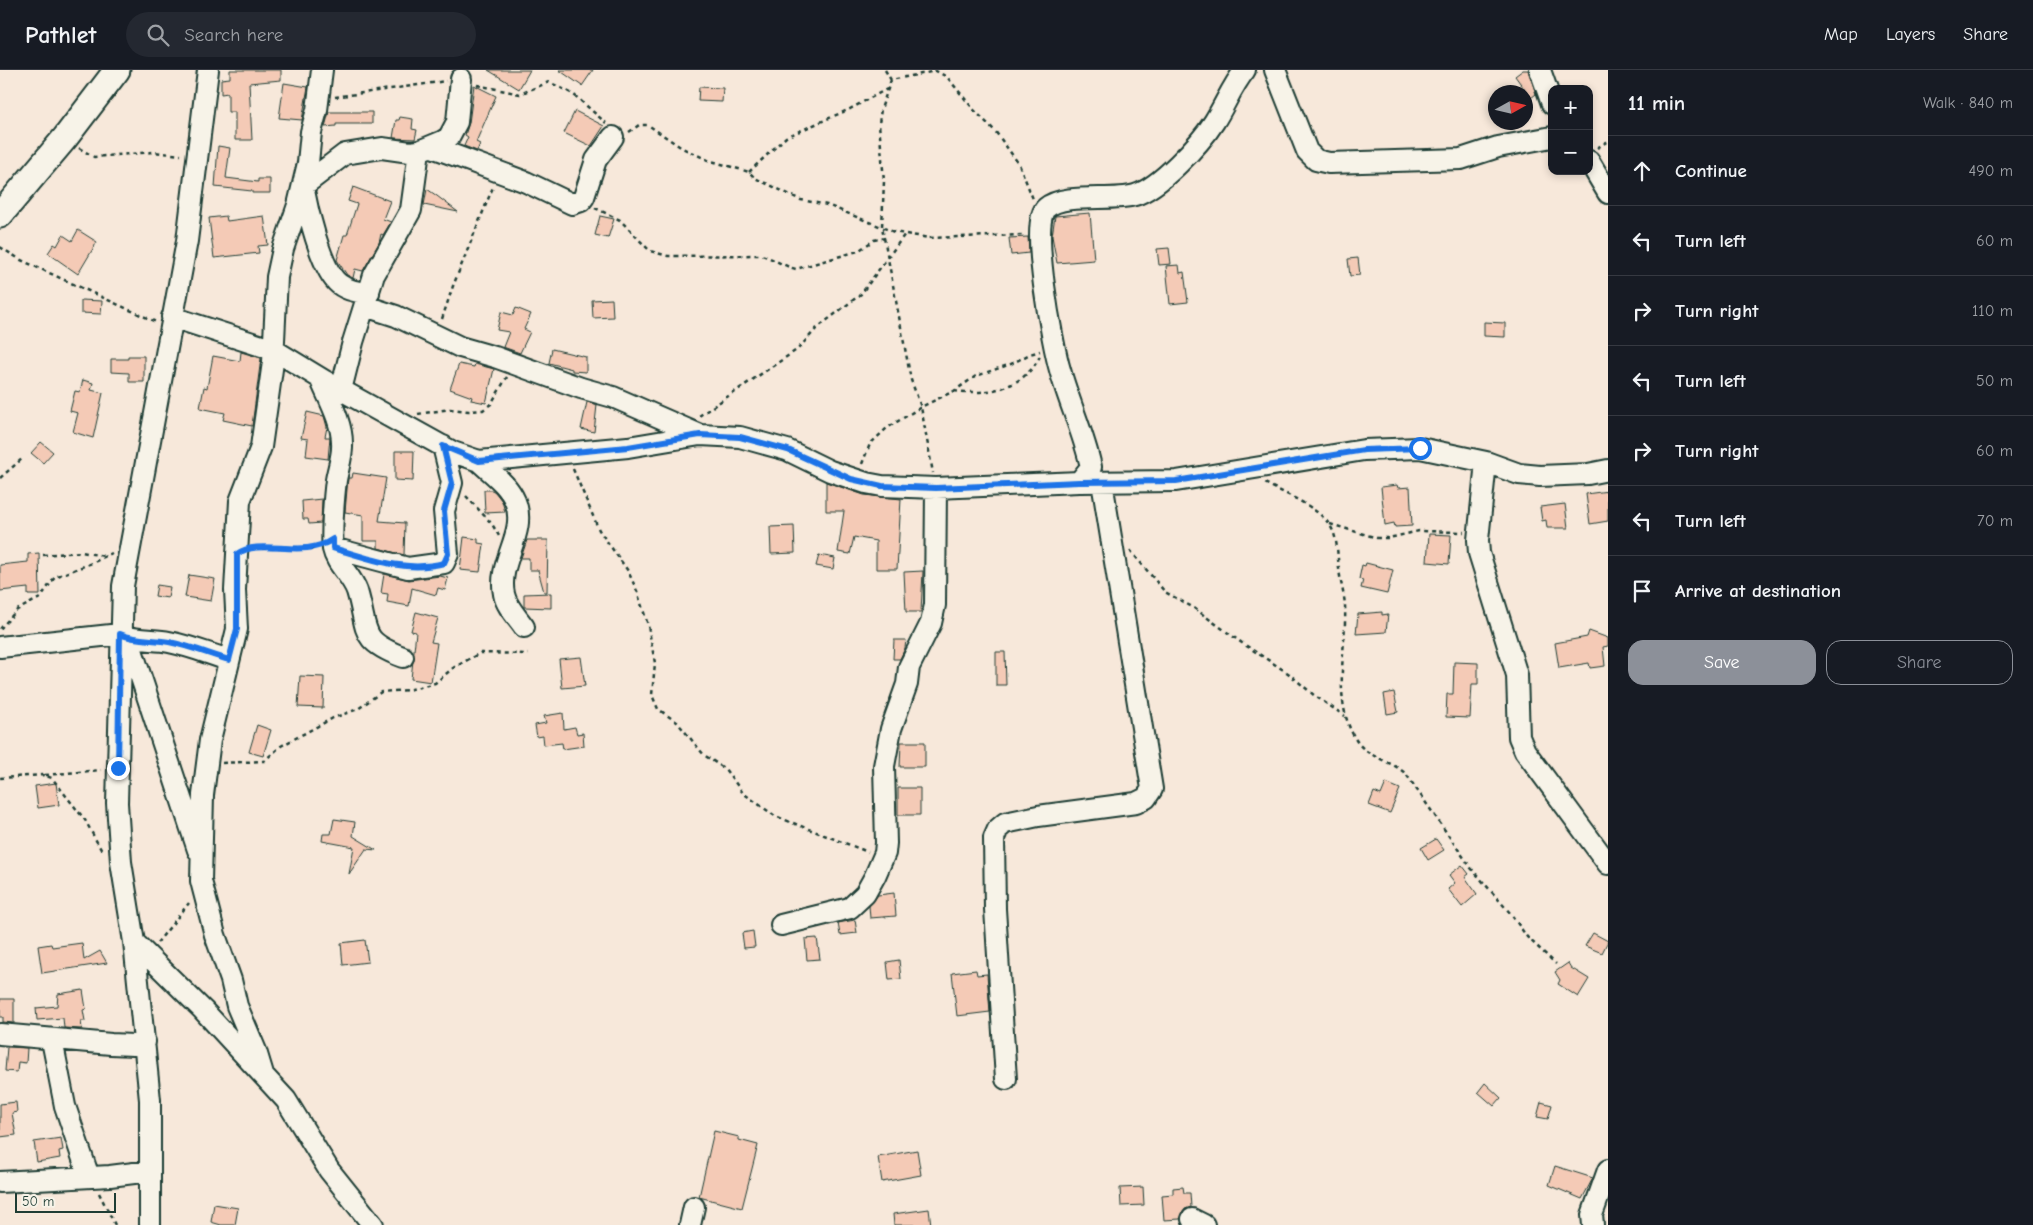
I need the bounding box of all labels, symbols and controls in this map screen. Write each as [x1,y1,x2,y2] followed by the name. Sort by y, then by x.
[126,12,476,57] search box
[25,21,96,49] text: Pathlet
[144,21,172,49] icon: search
[184,24,283,46] text: Search here
[1824,24,1858,45] text: Map
[1886,24,1935,45] text: Layers
[1963,24,2008,45] text: Share
[1488,85,1533,130] north arrow
[1548,85,1593,175] map controls
[1548,85,1593,130] button: +
[1628,91,1685,115] text: 11 min
[1923,94,2013,112] text: Walk · 840 m
[1548,130,1593,175] button: −
[1628,157,1656,185] icon: ahead
[1675,160,1747,182] text: Continue
[1968,162,2013,180] text: 490 m
[1628,227,1656,255] icon: left
[1675,230,1746,252] text: Turn left
[1976,232,2013,250] text: 60 m
[1628,297,1656,325] icon: right
[1675,300,1759,322] text: Turn right
[1972,302,2013,320] text: 110 m
[1628,367,1656,395] icon: left
[1675,370,1746,392] text: Turn left
[1976,372,2013,390] text: 50 m
[1409,437,1432,460] route start
[1628,437,1656,465] icon: right
[1675,440,1759,462] text: Turn right
[1976,442,2013,460] text: 60 m
[1628,507,1656,535] icon: left
[1675,510,1746,532] text: Turn left
[1977,512,2013,530] text: 70 m
[1628,577,1656,605] icon: arrive
[1675,580,1841,602] text: Arrive at destination
[1628,640,1816,685] button: Save
[1826,640,2013,685] button: Share
[107,757,130,780] route end
[15,1190,116,1213] scale bar
[22,1193,54,1210] text: 50 m

